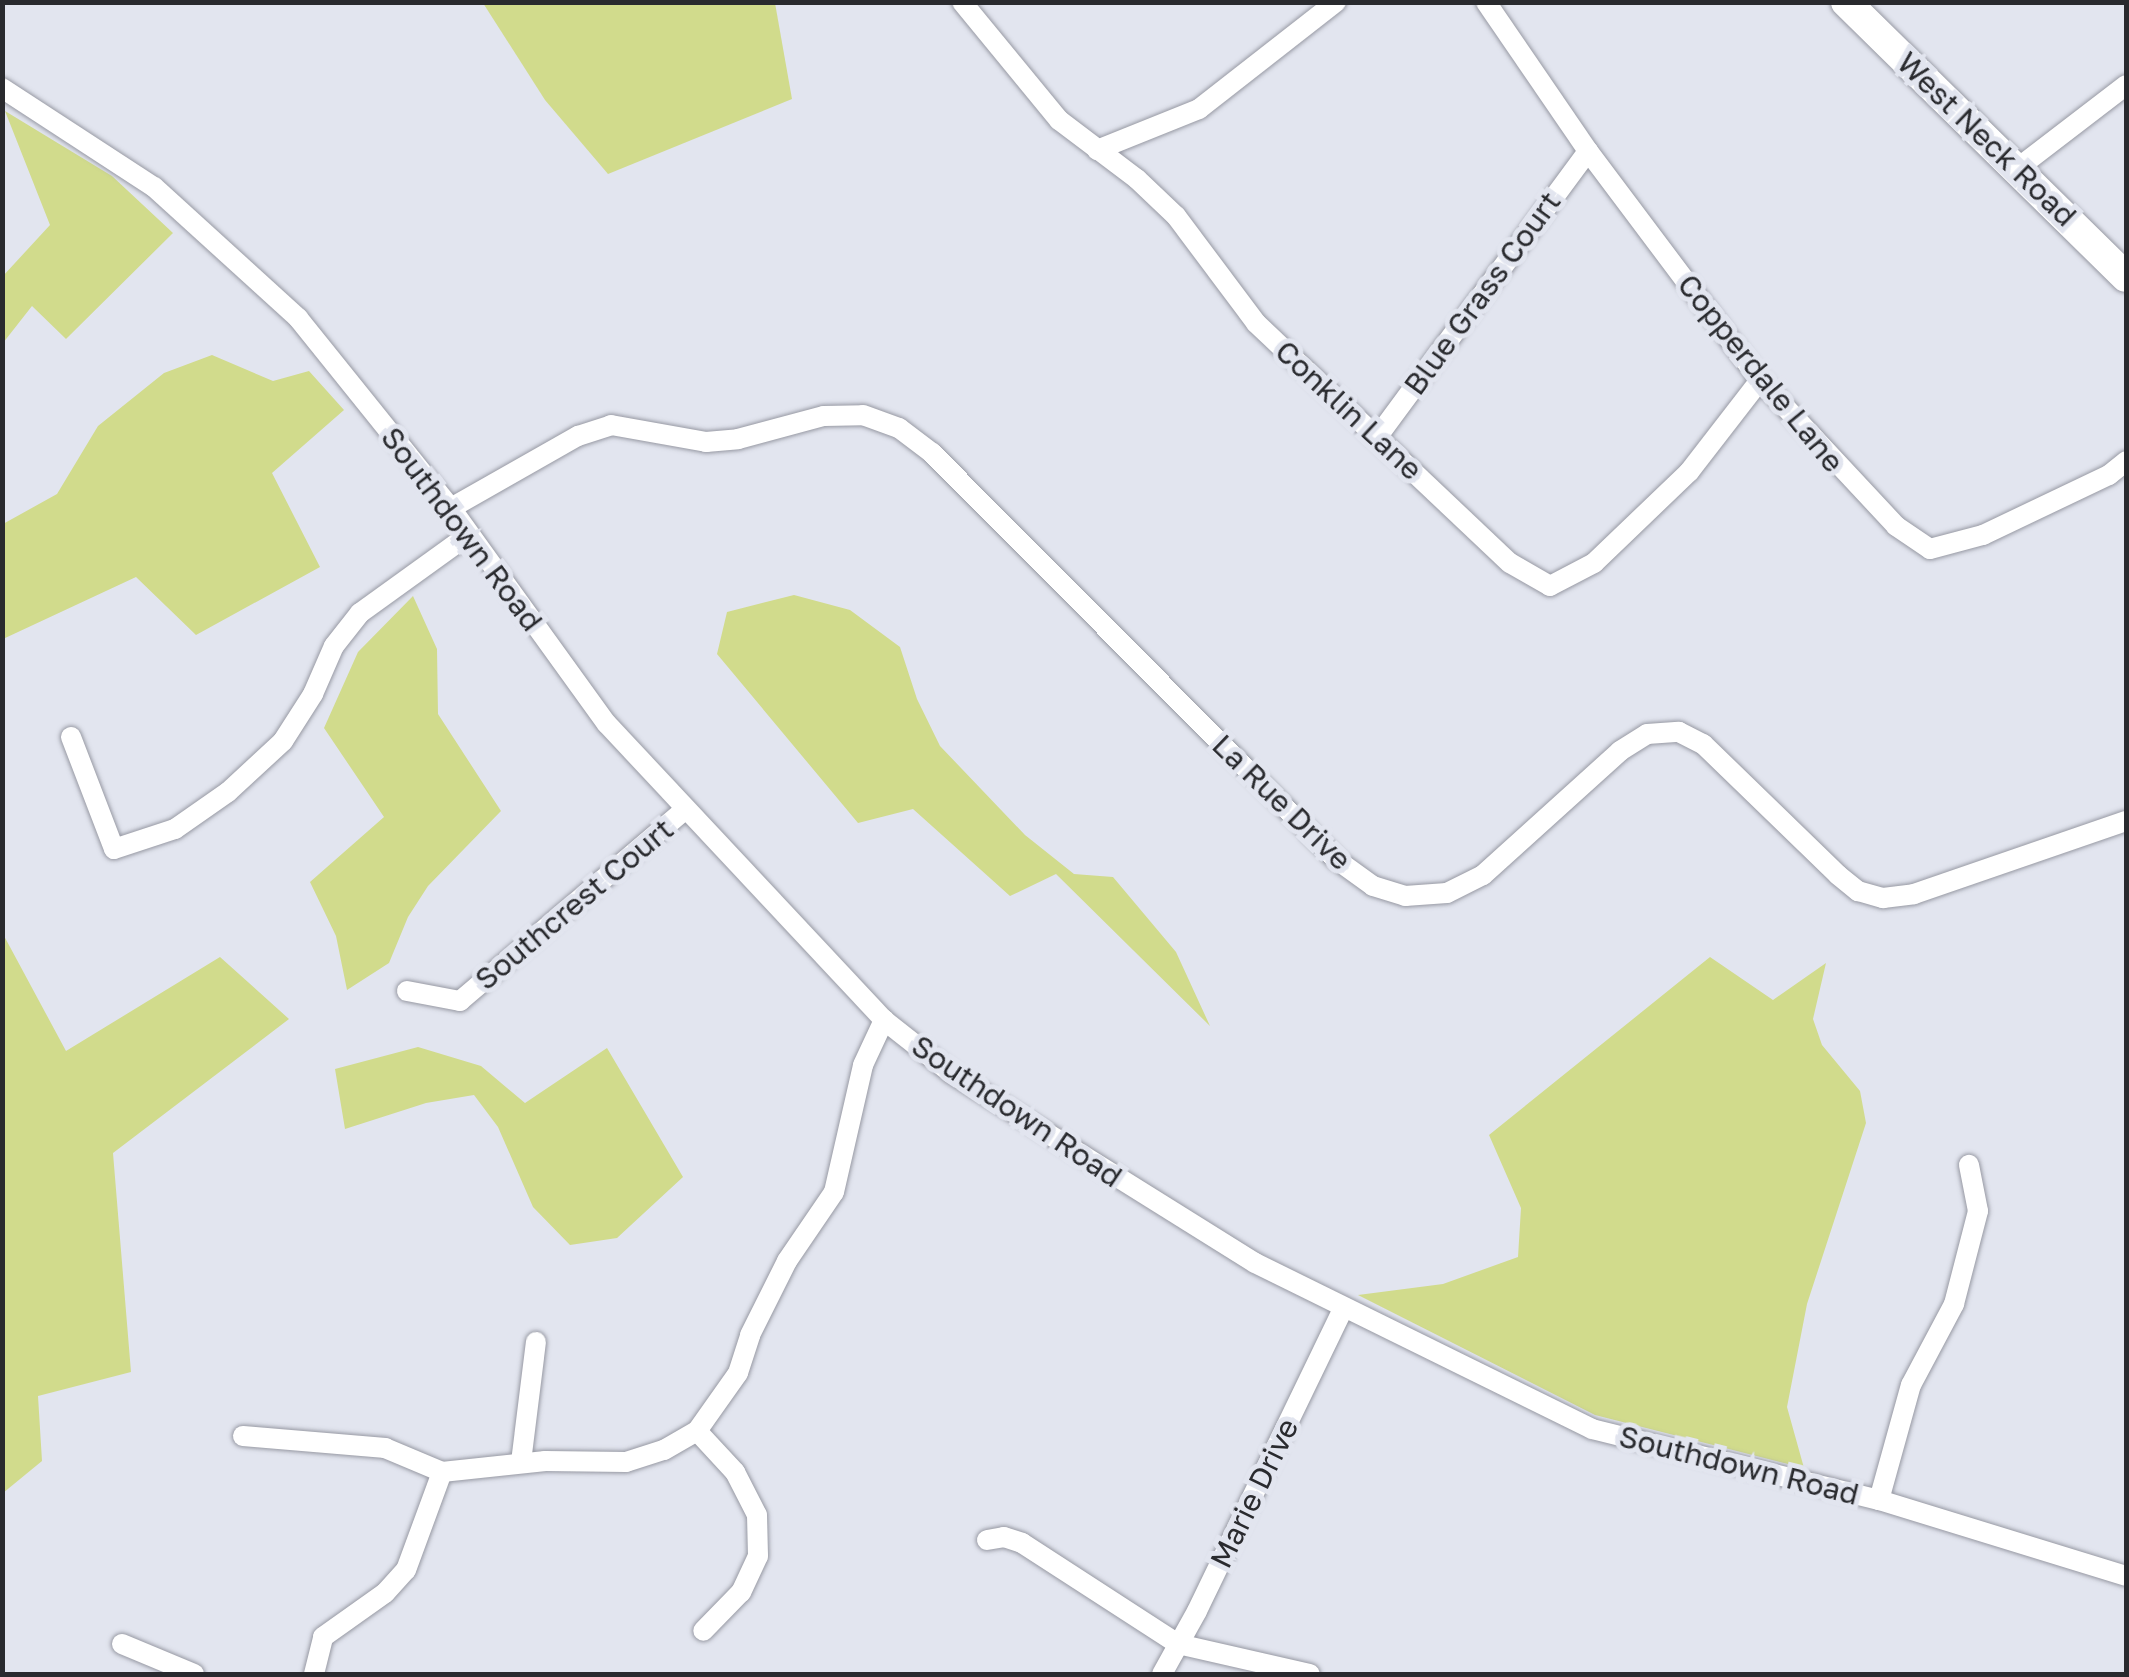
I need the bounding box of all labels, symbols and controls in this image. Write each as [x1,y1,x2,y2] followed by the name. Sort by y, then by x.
[1890,44,2084,234] street label: West Neck Road
[1396,184,1568,402] street label: Blue Grass Court
[1670,267,1852,479] street label: Copperdale Lane
[1268,333,1430,487] street label: Conklin Lane
[374,420,550,638] street label: Southdown Road
[1205,727,1359,877] street label: La Rue Drive
[468,811,680,997] street label: Southcrest Court
[905,1027,1129,1195] street label: Southdown Road
[1202,1412,1306,1574] street label: Marie Drive
[1615,1418,1863,1512] street label: Southdown Road

